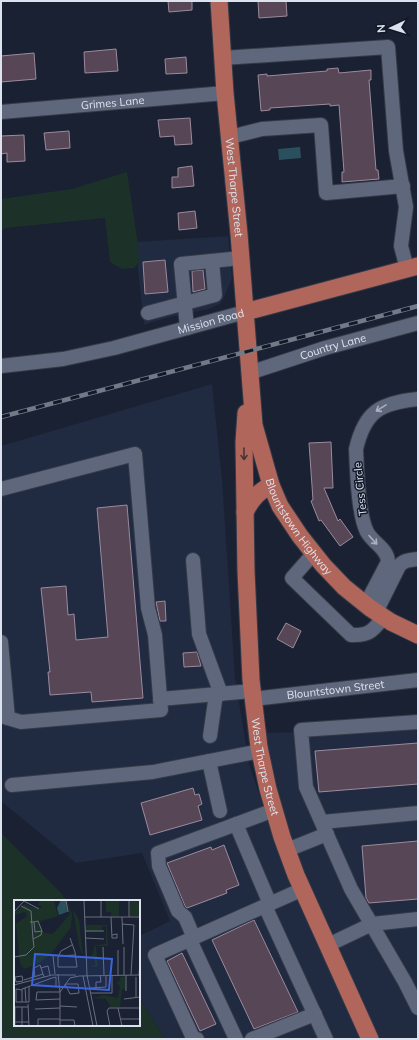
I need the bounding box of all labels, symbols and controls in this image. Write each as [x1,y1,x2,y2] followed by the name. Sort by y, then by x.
[371,8,411,48] north arrow
[374,24,388,33] text: N
[80,93,145,112] street label: Grimes Lane
[222,137,246,237] street label: West Tharpe Street
[176,306,246,337] street label: Mission Road
[298,330,367,363] street label: Country Lane
[375,405,387,413] one-way arrow
[240,447,248,460] one-way arrow
[350,462,370,516] street label: Tess Circle
[262,477,336,578] street label: Blountstown Highway
[369,535,378,545] one-way arrow
[286,677,385,702] street label: Blountstown Street
[249,717,282,817] street label: West Tharpe Street
[14,900,140,1026] inset map

